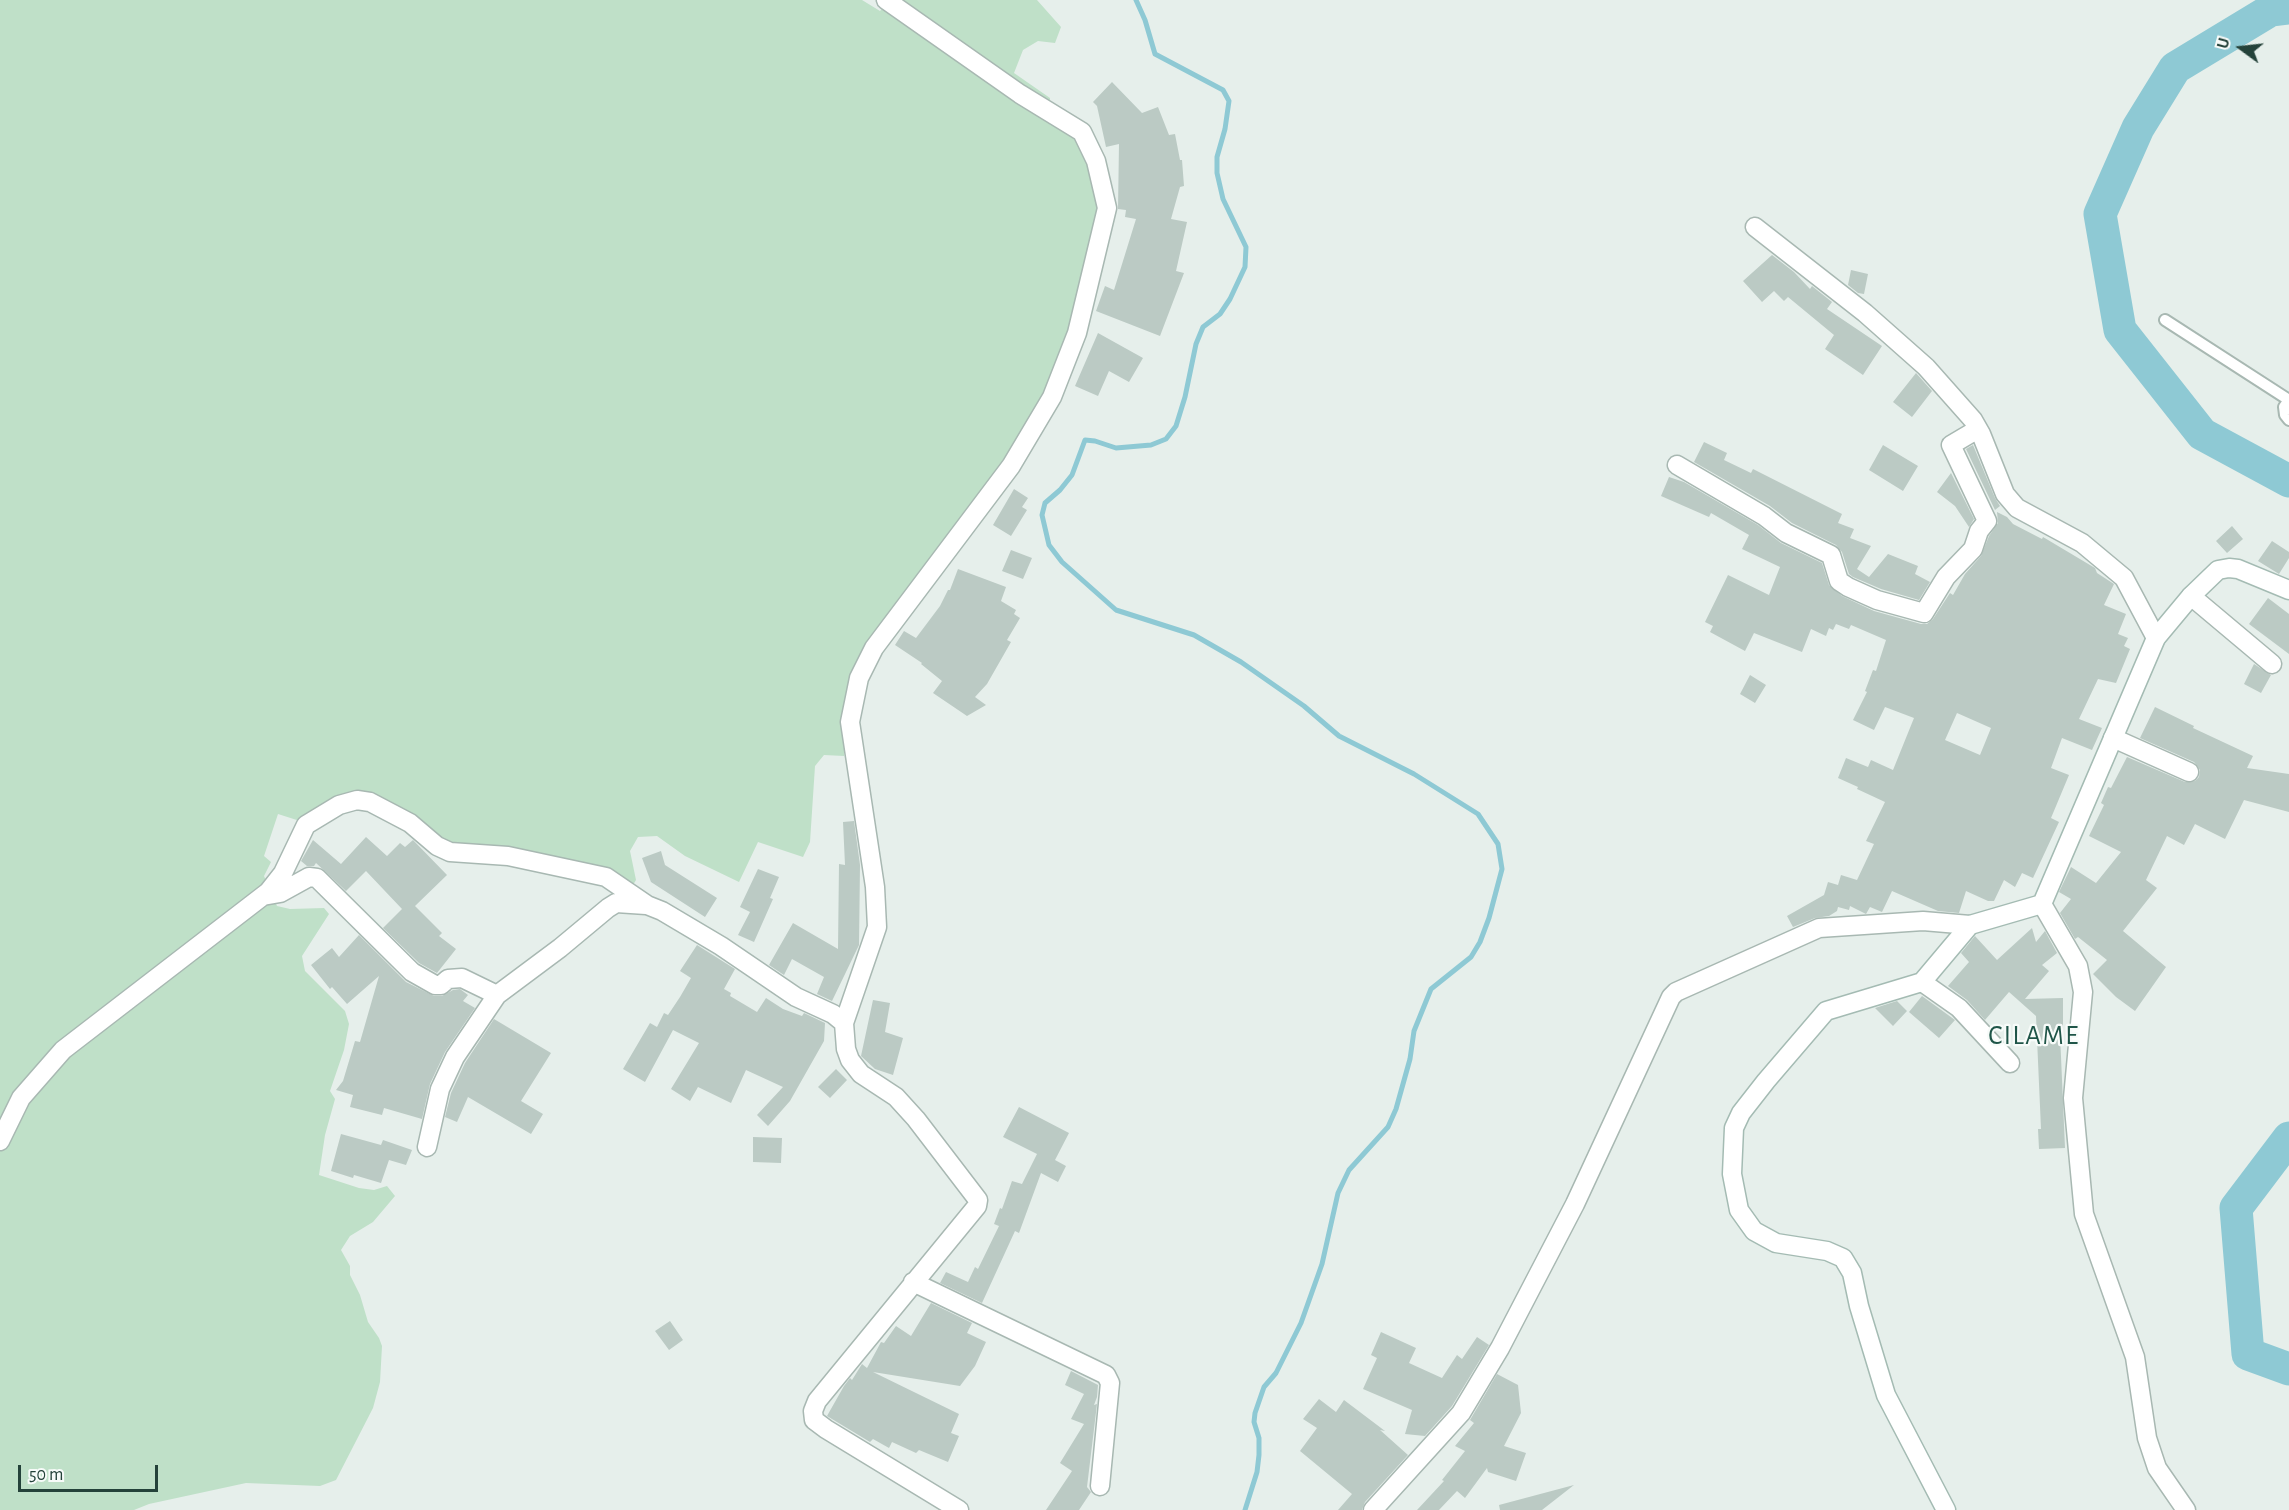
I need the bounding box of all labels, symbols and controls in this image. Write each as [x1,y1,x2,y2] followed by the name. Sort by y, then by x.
[2211,18,2271,78] north arrow
[2215,36,2233,50] text: U
[1988,1020,2080,1052] district label: CILAME
[21,1453,160,1491] scale bar
[29,1466,63,1484] text: 50 m

